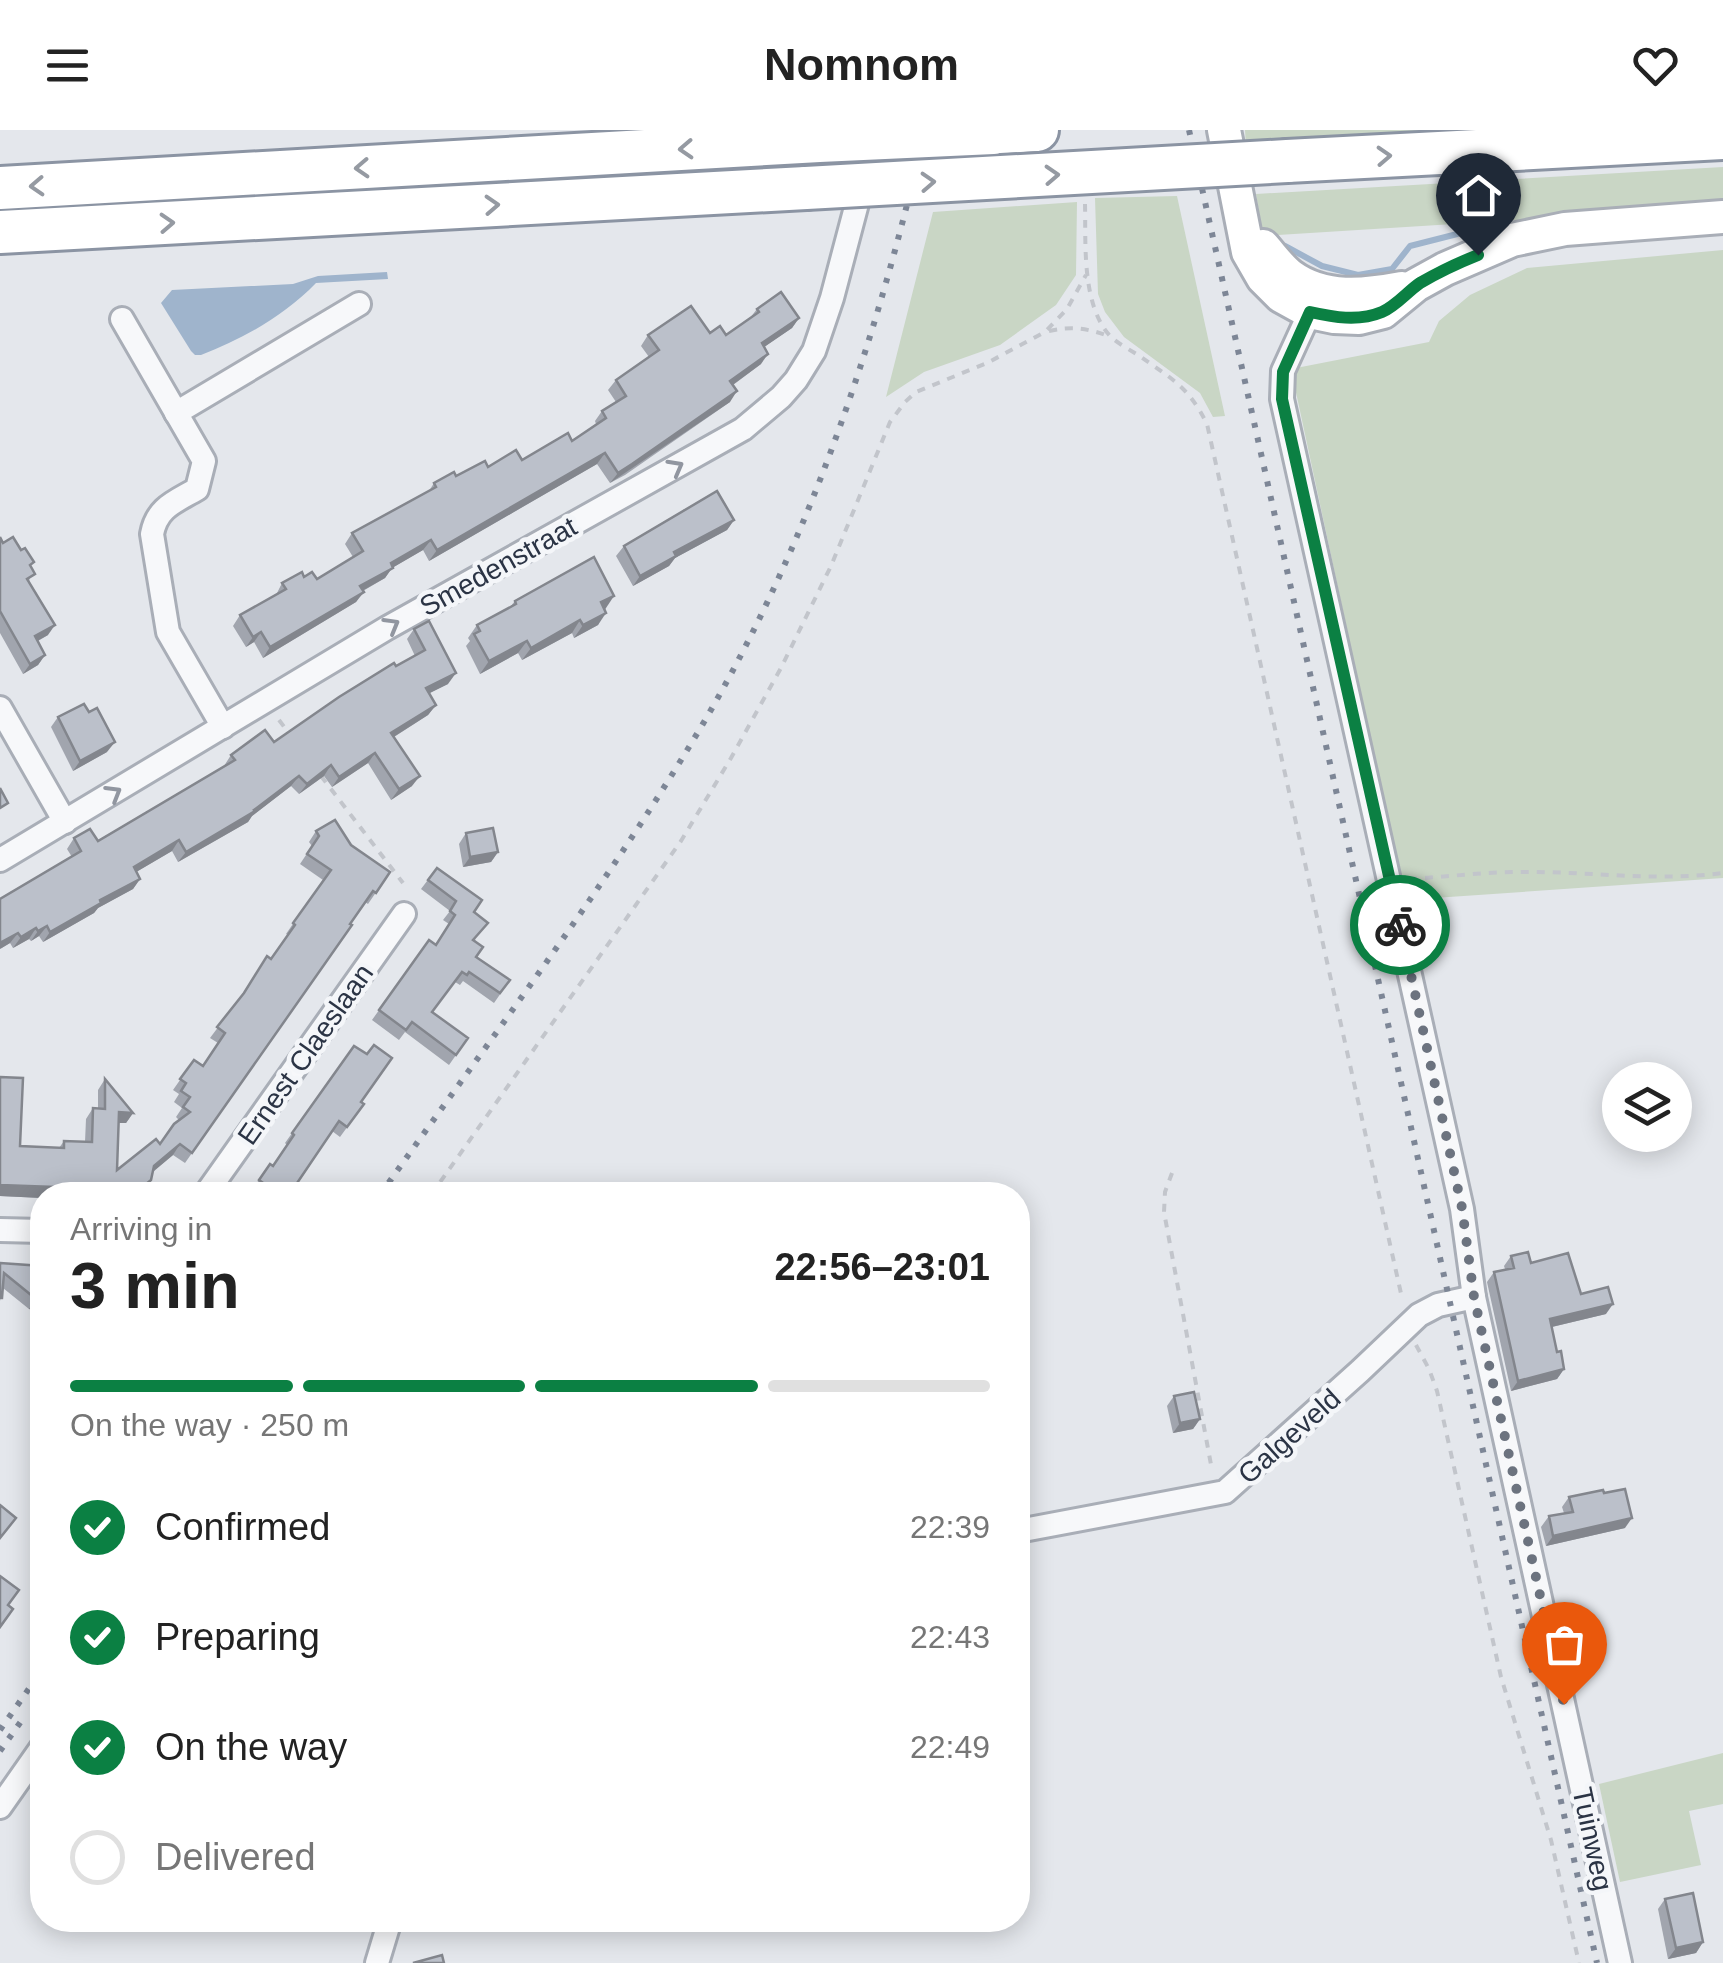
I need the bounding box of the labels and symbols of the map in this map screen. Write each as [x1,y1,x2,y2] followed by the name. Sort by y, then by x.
[678,138,694,159] one-way arrow
[1377,146,1393,167] one-way arrow
[1436,153,1521,256] pin
[353,157,369,178] one-way arrow
[1045,165,1061,186] one-way arrow
[920,172,936,193] one-way arrow
[29,175,45,196] one-way arrow
[484,195,500,216] one-way arrow
[160,213,176,234] one-way arrow
[666,460,684,479] one-way arrow
[414,511,582,622] street label: Smedenstraat
[381,618,399,637] one-way arrow
[103,786,121,805] one-way arrow
[1350,875,1450,975] courier
[232,958,379,1151] street label: Ernest Claeslaan
[1232,1383,1347,1490] street label: Galgeveld
[1522,1602,1607,1705] pin
[1566,1785,1619,1894] street label: Tuinweg

